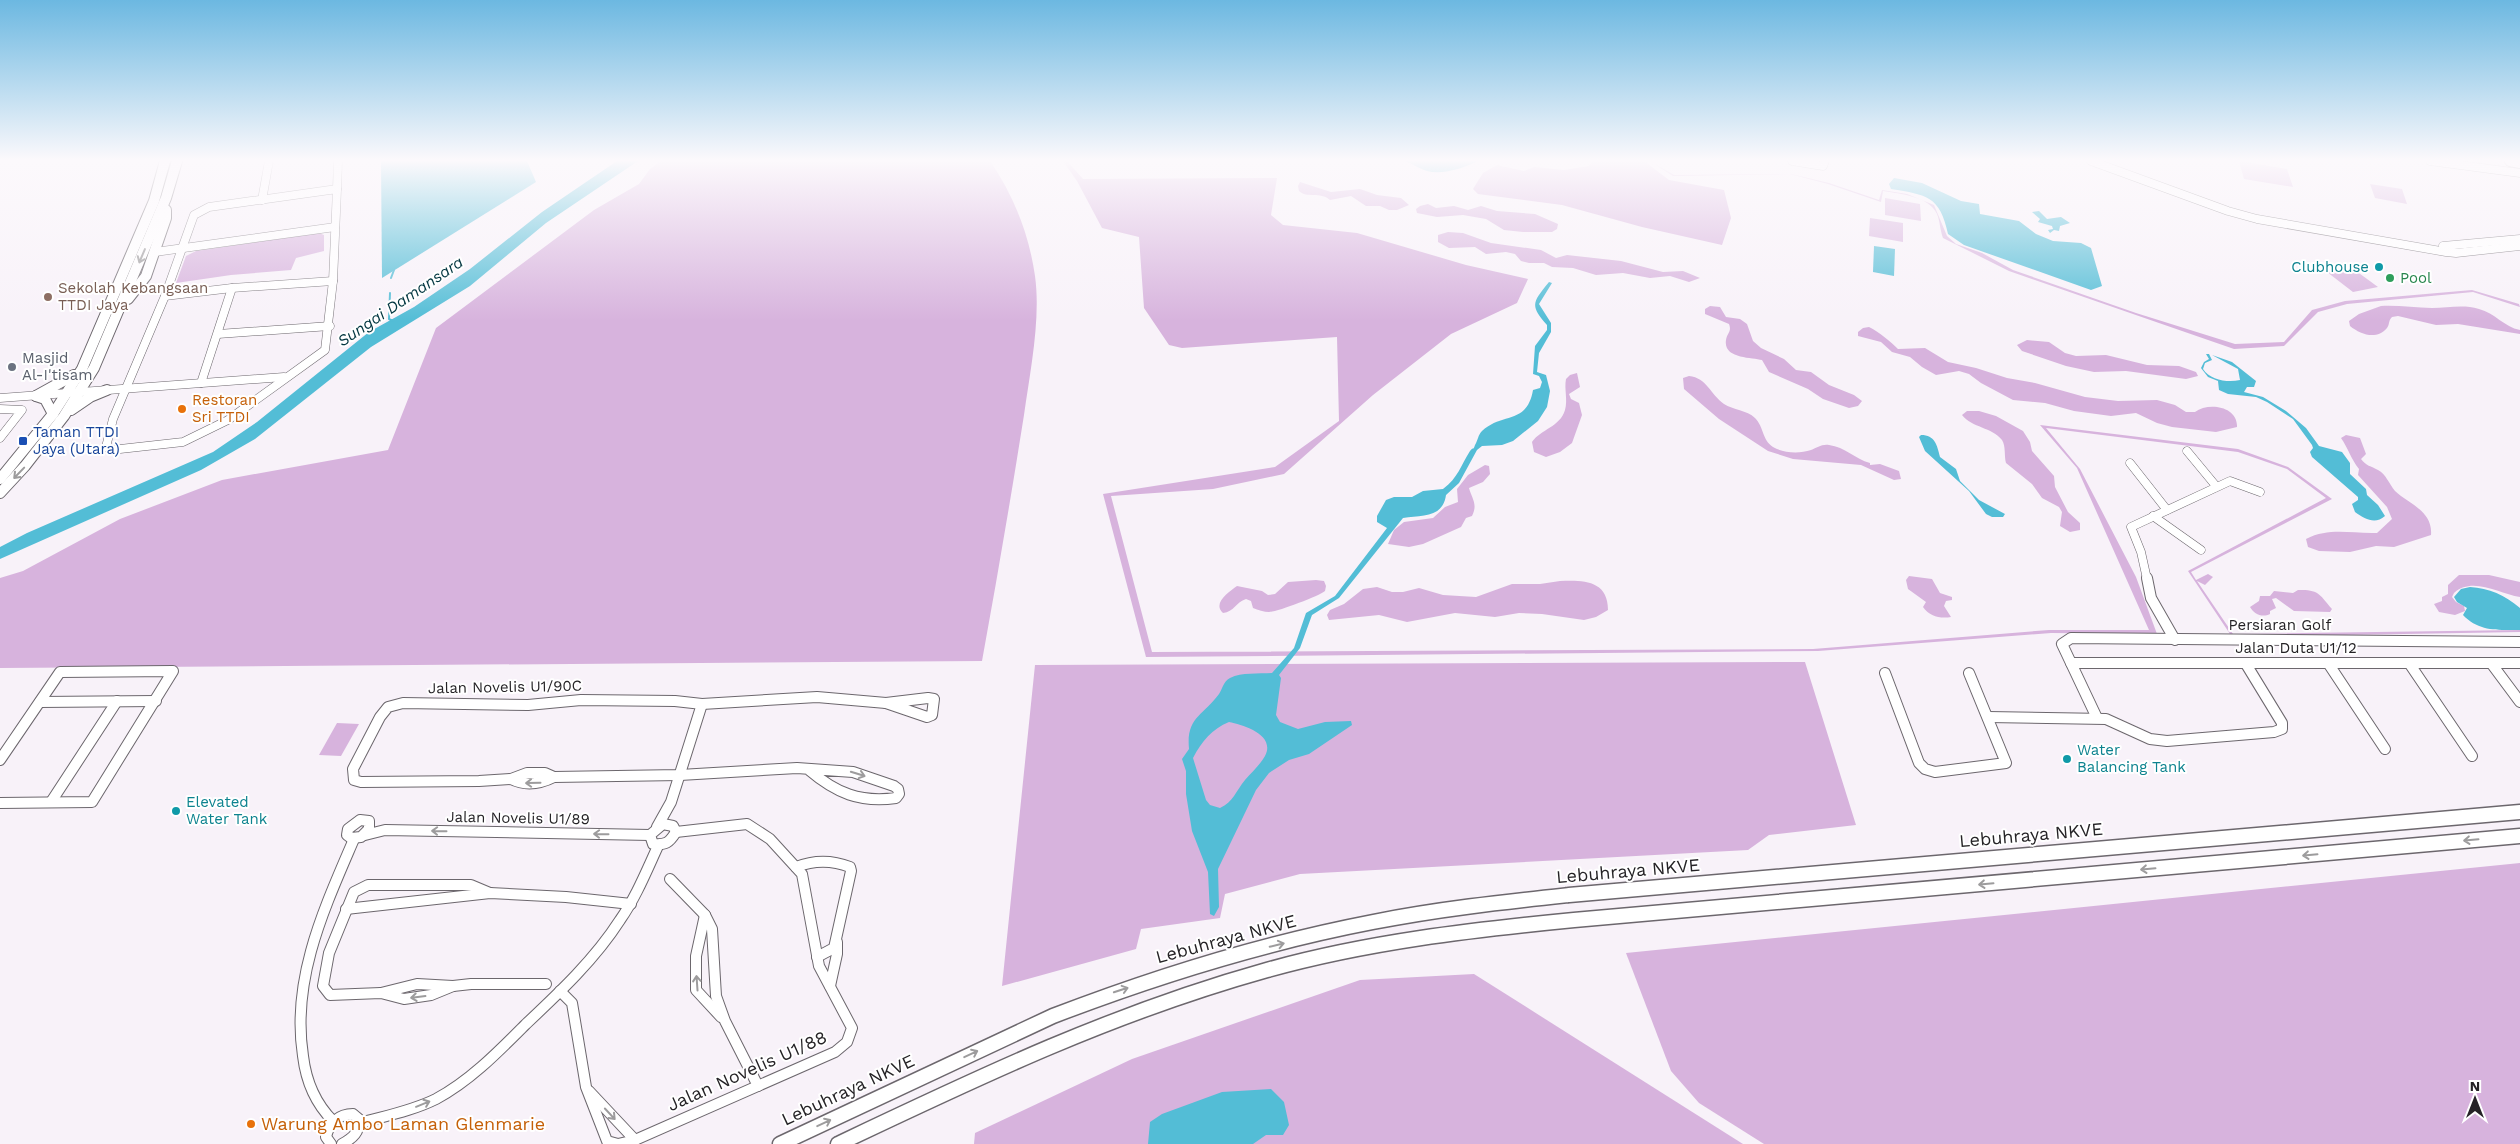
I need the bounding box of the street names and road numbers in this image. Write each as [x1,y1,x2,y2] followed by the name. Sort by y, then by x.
[2228,616,2332,634] street label: Persiaran Golf
[2235,639,2357,657] street label: Jalan Duta U1/12
[428,677,582,697] street label: Jalan Novelis U1/90C
[446,808,590,828] street label: Jalan Novelis U1/89
[1958,818,2104,851] street label: Lebuhraya NKVE
[1555,854,1701,887] street label: Lebuhraya NKVE
[1153,910,1298,967] street label: Lebuhraya NKVE
[664,1026,830,1115] street label: Jalan Novelis U1/88
[778,1050,918,1130] street label: Lebuhraya NKVE

